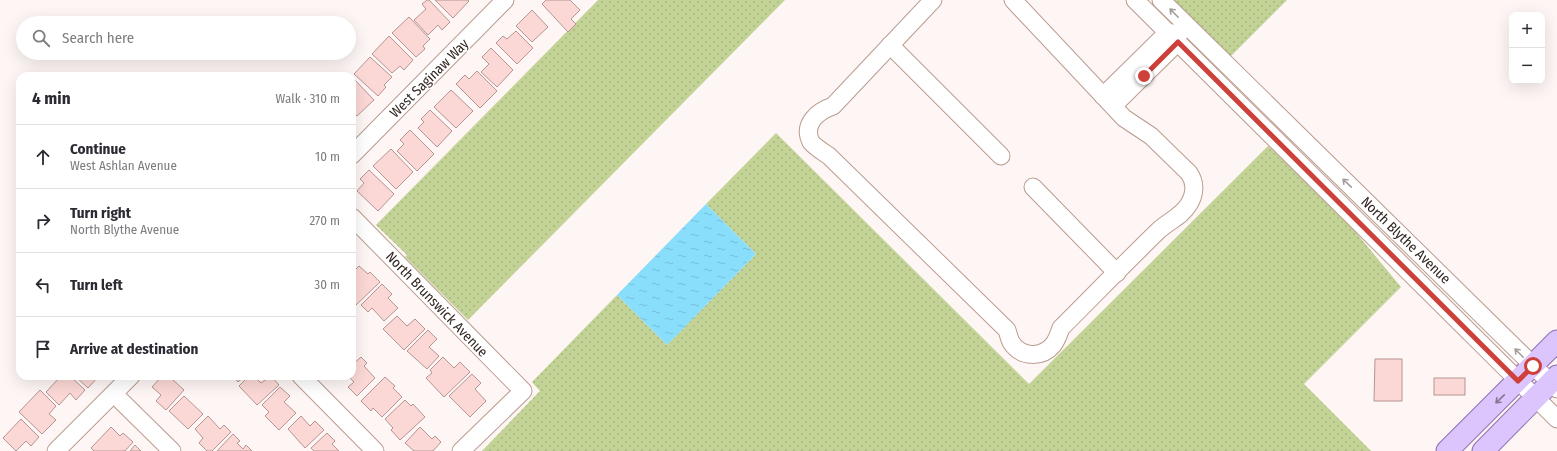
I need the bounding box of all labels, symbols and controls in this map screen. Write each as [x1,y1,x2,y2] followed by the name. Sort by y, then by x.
[1169,8,1179,18] one-way arrow
[1509,12,1545,84] map controls
[1509,12,1545,48] button: +
[16,16,356,60] search box
[30,27,52,49] icon: search
[62,29,134,47] text: Search here
[386,35,473,121] street label: West Saginaw Way
[1509,48,1545,84] button: −
[1135,67,1153,85] route end
[32,88,71,109] text: 4 min
[276,91,340,106] text: Walk · 310 m
[70,140,126,158] text: Continue
[32,146,54,168] icon: ahead
[315,149,340,164] text: 10 m
[70,158,177,173] text: West Ashlan Avenue
[1342,178,1352,187] one-way arrow
[1357,193,1454,287] street label: North Blythe Avenue
[70,204,131,222] text: Turn right
[32,210,54,232] icon: right
[309,213,340,228] text: 270 m
[70,222,179,237] text: North Blythe Avenue
[382,248,491,361] street label: North Brunswick Avenue
[32,274,54,296] icon: left
[70,276,123,294] text: Turn left
[314,277,340,292] text: 30 m
[32,338,54,360] icon: arrive
[70,340,198,358] text: Arrive at destination
[1514,348,1524,357] one-way arrow
[1524,357,1542,375] route start
[1495,394,1505,404] one-way arrow

